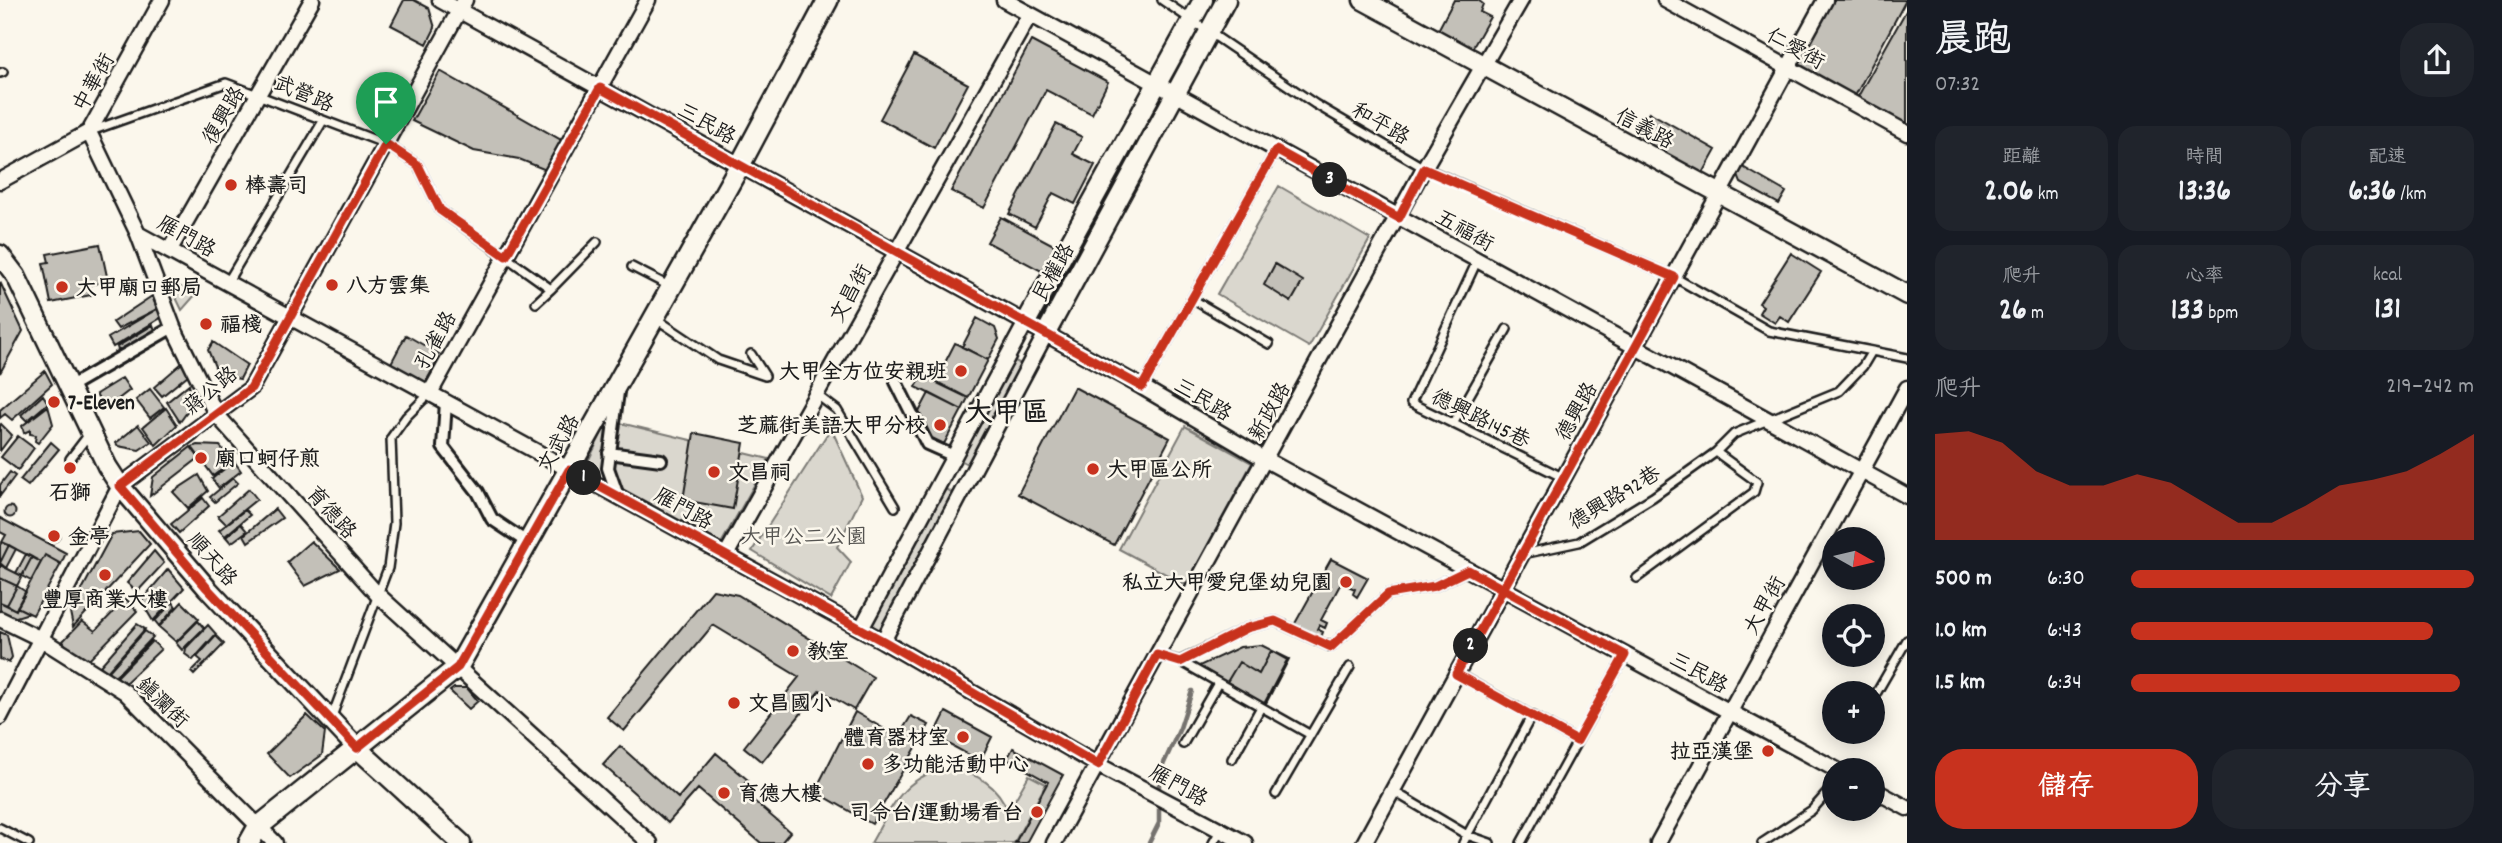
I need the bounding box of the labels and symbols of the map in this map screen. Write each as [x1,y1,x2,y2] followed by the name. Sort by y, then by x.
[1760,22,1829,79] street label: 仁愛街
[67,49,124,118] street label: 中華街
[268,70,338,122] street label: 武營路
[356,72,416,144] pin
[197,82,254,151] street label: 復興路
[671,97,740,154] street label: 三民路
[1345,97,1414,154] street label: 和平路
[1609,103,1678,159] street label: 信義路
[1312,162,1348,198] pin: 3
[245,173,308,203] place label: 棒壽司
[223,177,239,193] marker: 棒壽司
[1429,204,1498,261] street label: 五福街
[151,210,220,267] street label: 雁門路
[1027,239,1084,308] street label: 民權路
[824,260,881,329] street label: 文昌街
[346,273,430,303] place label: 八方雲集
[76,275,202,305] place label: 大甲廟口郵局
[324,277,340,293] marker: 八方雲集
[54,279,70,295] marker: 大甲廟口郵局
[409,307,466,376] street label: 孔雀路
[220,312,262,342] place label: 福棧
[198,316,214,332] marker: 福棧
[779,359,947,389] place label: 大甲全方位安親班
[178,361,246,424] street label: 蔣公路
[953,363,969,379] marker: 大甲全方位安親班
[1167,372,1236,431] street label: 三民路
[1243,378,1300,447] street label: 新政路
[1550,378,1607,447] street label: 德興路
[1425,384,1534,458] street label: 德興路145巷
[68,390,135,420] place label: 7-Eleven
[46,394,62,410] marker: 7-Eleven
[965,396,1049,436] district label: 大甲區
[532,410,589,479] street label: 文武路
[737,413,926,443] place label: 芝蔴街美語大甲分校
[932,417,948,433] marker: 芝蔴街美語大甲分校
[215,446,320,476] place label: 廟口蚵仔煎
[193,450,209,466] marker: 廟口蚵仔煎
[1107,457,1212,487] place label: 大甲區公所
[62,460,78,476] marker: 石獅
[728,460,791,490] place label: 文昌祠
[1564,460,1667,539] street label: 德興路92巷
[566,461,602,496] pin: 1
[1085,461,1101,477] marker: 大甲區公所
[706,464,722,480] marker: 文昌祠
[49,480,91,510] place label: 石獅
[298,481,362,547] street label: 育德路
[648,482,717,539] street label: 雁門路
[68,524,110,554] place label: 金亭
[741,524,867,554] park label: 大甲公二公園
[179,527,243,595] street label: 順天路
[1822,527,1885,590] north arrow
[46,528,62,544] marker: 金亭
[97,567,113,583] marker: 豐厚商業大樓
[1122,570,1332,600] place label: 私立大甲愛兒堡幼兒園
[1738,572,1795,641] street label: 大甲街
[1338,574,1354,590] marker: 私立大甲愛兒堡幼兒園
[42,587,168,617] place label: 豐厚商業大樓
[1454,628,1488,664] pin: 2
[807,639,849,669] place label: 教室
[785,643,801,659] marker: 教室
[1663,646,1732,703] street label: 三民路
[128,671,194,737] street label: 鎮瀾街
[748,691,832,721] place label: 文昌國小
[726,695,742,711] marker: 文昌國小
[844,725,949,755] place label: 體育器材室
[955,729,971,745] marker: 體育器材室
[1670,739,1754,769] place label: 拉亞漢堡
[1760,743,1776,759] marker: 拉亞漢堡
[882,752,1029,782] place label: 多功能活動中心
[860,756,876,772] marker: 多功能活動中心
[1143,759,1212,816] street label: 雁門路
[738,781,822,811] place label: 育德大樓
[716,785,732,801] marker: 育德大樓
[849,800,1023,830] place label: 司令台/運動場看台
[1029,804,1045,820] marker: 司令台/運動場看台

